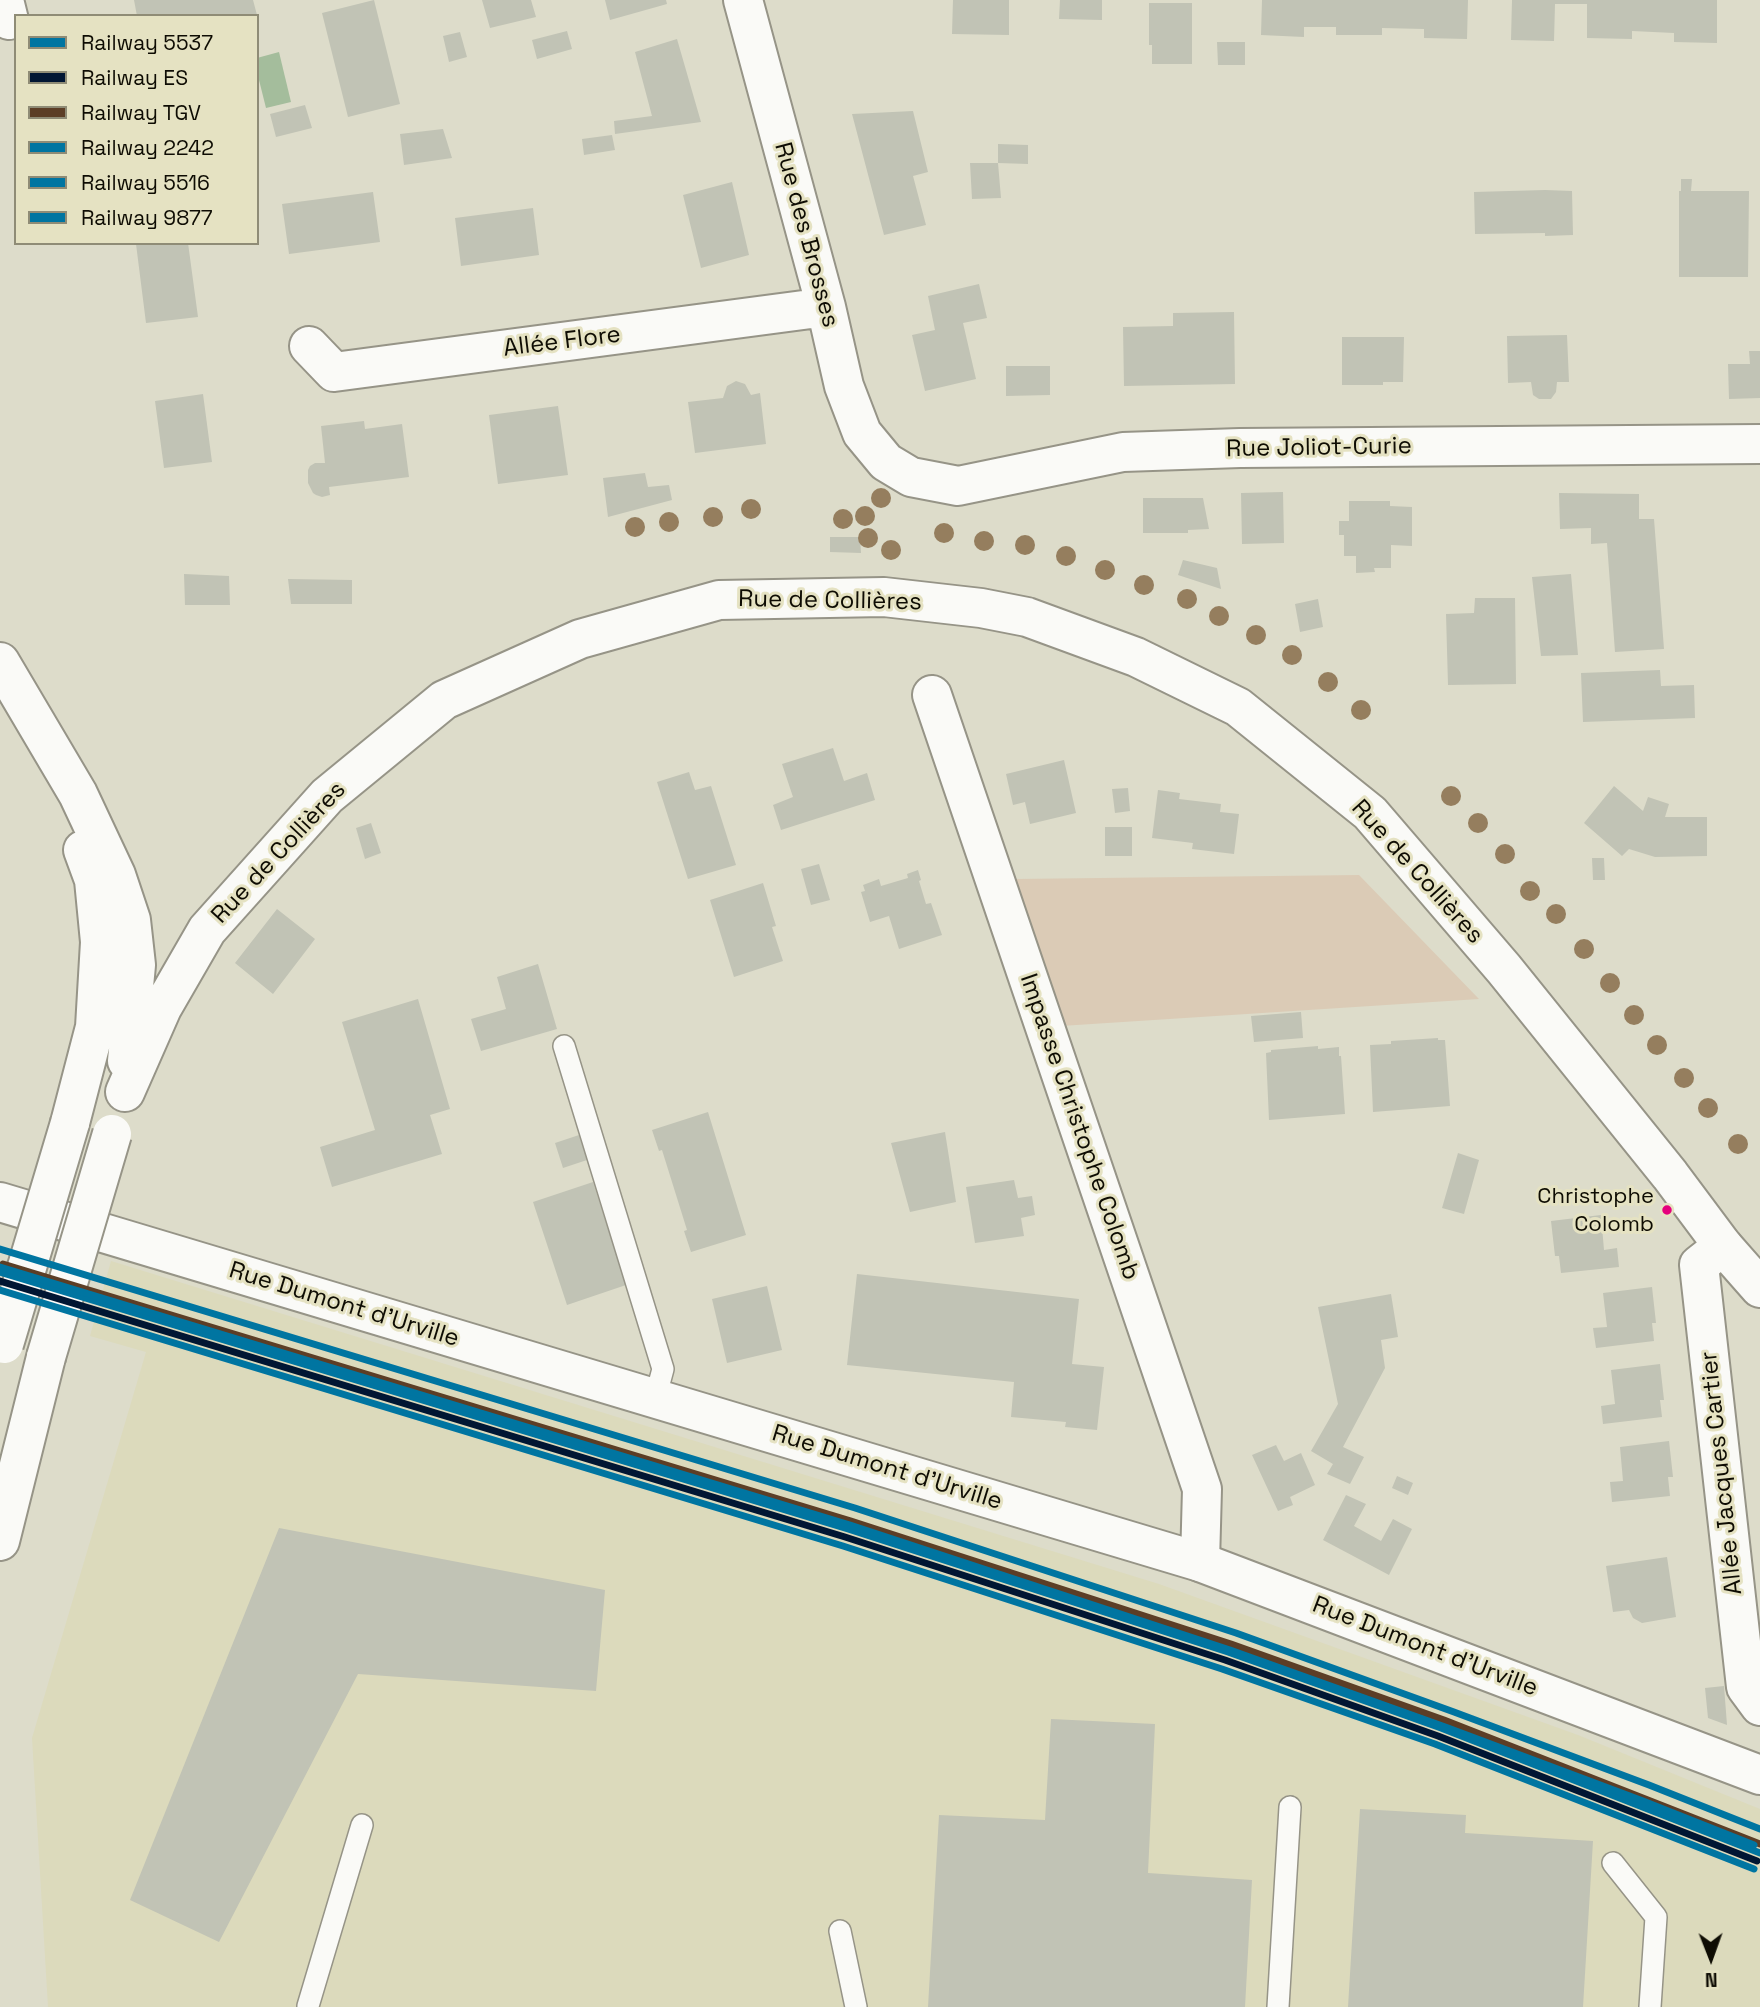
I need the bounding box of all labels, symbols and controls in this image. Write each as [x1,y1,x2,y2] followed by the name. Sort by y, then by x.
[14,14,259,245] legend
[81,29,213,56] text: Railway 5537
[81,64,188,91] text: Railway ES
[81,99,201,126] text: Railway TGV
[81,134,214,161] text: Railway 2242
[767,139,845,331] street label: Rue des Brosses
[81,169,210,196] text: Railway 5516
[81,204,213,231] text: Railway 9877
[502,321,622,363] street label: Allée Flore
[1226,432,1412,464] street label: Rue Joliot-Curie
[738,585,922,617] street label: Rue de Collières
[206,776,352,930] street label: Rue de Collières
[1345,794,1489,950] street label: Rue de Collières
[1013,970,1145,1284] street label: Impasse Christophe Colomb
[1537,1184,1654,1236] place label: Christophe Colomb
[1660,1203,1674,1217] marker: Christophe Colomb
[225,1256,463,1354] street label: Rue Dumont d'Urville
[1695,1350,1749,1596] street label: Allée Jacques Cartier
[768,1419,1006,1517] street label: Rue Dumont d'Urville
[1308,1591,1542,1703] street label: Rue Dumont d'Urville
[1676,1923,1746,1993] north arrow
[1705,1967,1718,1992] text: N

